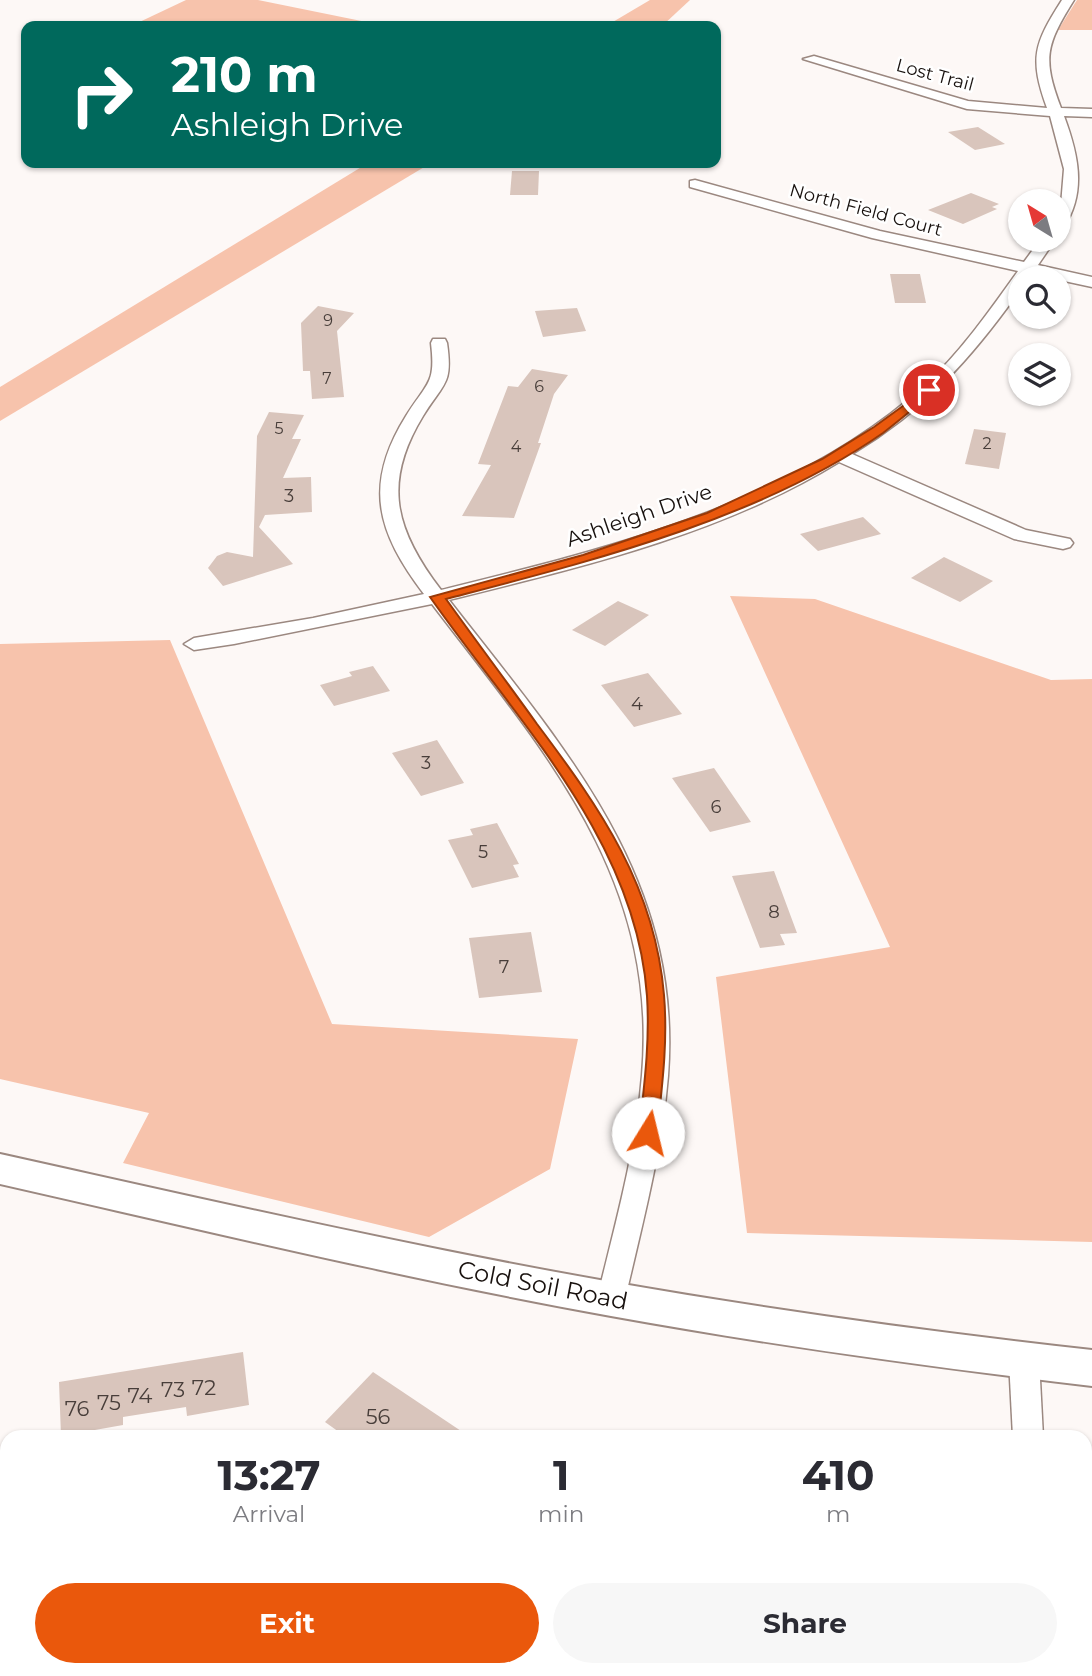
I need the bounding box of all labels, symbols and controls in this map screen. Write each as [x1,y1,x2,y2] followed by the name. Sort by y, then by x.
[171,45,318,104] text: 210 m
[56,49,147,140] icon: right
[894,54,976,96] street label: Lost Trail
[171,105,403,144] text: Ashleigh Drive
[787,179,945,241] street label: North Field Court
[1008,189,1071,252] north arrow
[1008,189,1071,406] map controls
[1008,266,1071,329] button: search
[323,311,333,330] house number: 9
[1008,343,1071,406] button: layers
[899,360,959,420] pin
[322,369,332,388] house number: 7
[910,371,948,409] icon: arrive
[534,377,544,396] house number: 6
[274,419,284,438] house number: 5
[982,434,992,453] house number: 2
[511,437,522,456] house number: 4
[563,478,715,552] street label: Ashleigh Drive
[284,485,294,507] house number: 3
[631,693,643,715] house number: 4
[421,752,431,774] house number: 3
[711,796,722,818] house number: 6
[478,841,488,863] house number: 5
[768,901,780,923] house number: 8
[499,956,509,978] house number: 7
[611,1096,685,1170] position arrow
[456,1254,630,1316] street label: Cold Soil Road
[192,1375,216,1400] house number: 72
[161,1377,185,1402] house number: 73
[128,1383,153,1408] house number: 74
[97,1390,121,1415] house number: 75
[65,1396,90,1421] house number: 76
[366,1404,391,1429] house number: 56
[217,1449,321,1501] text: 13:27
[553,1449,569,1501] text: 1
[802,1449,875,1501] text: 410
[233,1500,305,1528] text: Arrival
[538,1500,584,1528] text: min
[826,1500,850,1528] text: m
[35,1583,539,1663] button: Exit
[553,1583,1057,1663] button: Share

